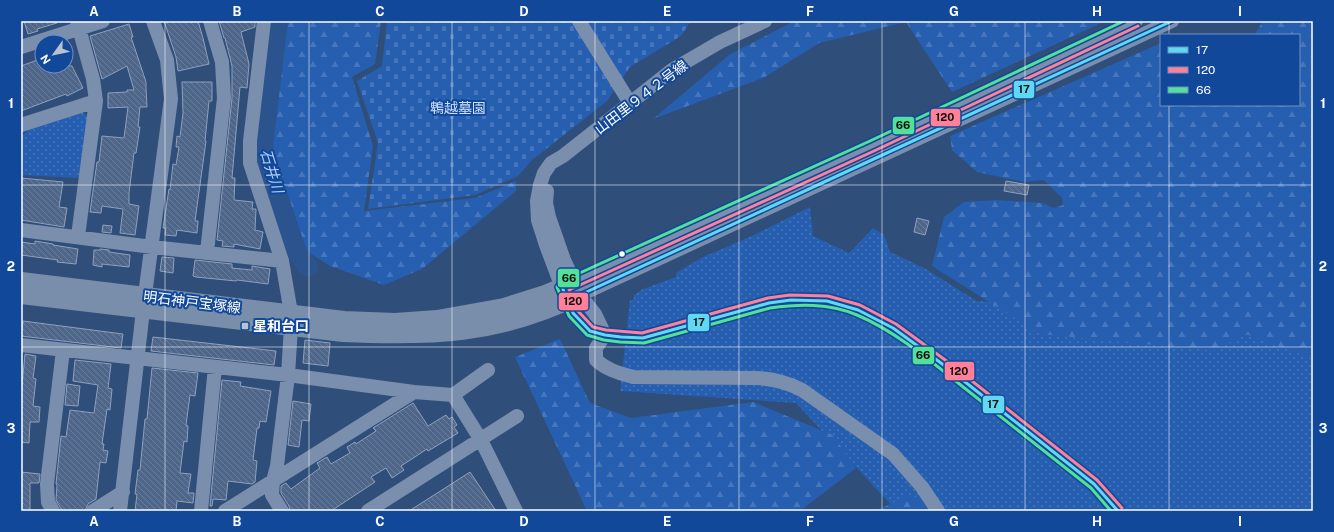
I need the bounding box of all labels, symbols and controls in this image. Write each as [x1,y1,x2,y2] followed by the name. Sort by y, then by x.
[89,4,99,19] text: A
[233,4,242,19] text: B
[375,4,385,19] text: C
[519,4,529,19] text: D
[663,4,671,19] text: E
[806,4,814,19] text: F
[949,4,959,19] text: G
[1092,4,1102,19] text: H
[1238,4,1242,19] text: I
[34,34,74,74] north arrow
[1160,34,1300,106] legend
[1196,43,1208,57] text: 17
[38,53,53,66] text: N
[591,57,691,137] street label: 山田里９４２号線
[1196,63,1215,77] text: 120
[1013,80,1035,99] line badge: 17
[1018,83,1030,95] text: 17
[1196,83,1211,97] text: 66
[8,96,14,111] text: 1
[1320,96,1326,111] text: 1
[430,100,486,116] park label: 鵯越墓園
[930,108,961,127] line badge: 120
[936,111,954,123] text: 120
[892,116,915,135] line badge: 66
[896,119,910,131] text: 66
[257,147,287,197] water label: 石井川
[617,249,627,259] unlabelled marker
[7,259,15,274] text: 2
[1319,259,1327,274] text: 2
[557,268,580,288] line badge: 66
[562,272,576,284] text: 66
[142,288,242,316] street label: 明石神戸宝塚線
[558,292,589,311] line badge: 120
[564,295,582,307] text: 120
[687,313,710,332] line badge: 17
[693,316,705,328] text: 17
[253,318,309,334] place label: 星和台口
[240,321,250,331] marker: 星和台口
[912,346,935,365] line badge: 66
[916,349,930,361] text: 66
[944,361,975,381] line badge: 120
[950,365,968,377] text: 120
[982,395,1005,414] line badge: 17
[987,398,999,410] text: 17
[7,421,16,436] text: 3
[1319,421,1328,436] text: 3
[89,514,99,529] text: A
[233,514,242,529] text: B
[375,514,385,529] text: C
[519,514,529,529] text: D
[663,514,671,529] text: E
[806,514,814,529] text: F
[949,514,959,529] text: G
[1092,514,1102,529] text: H
[1238,514,1242,529] text: I

